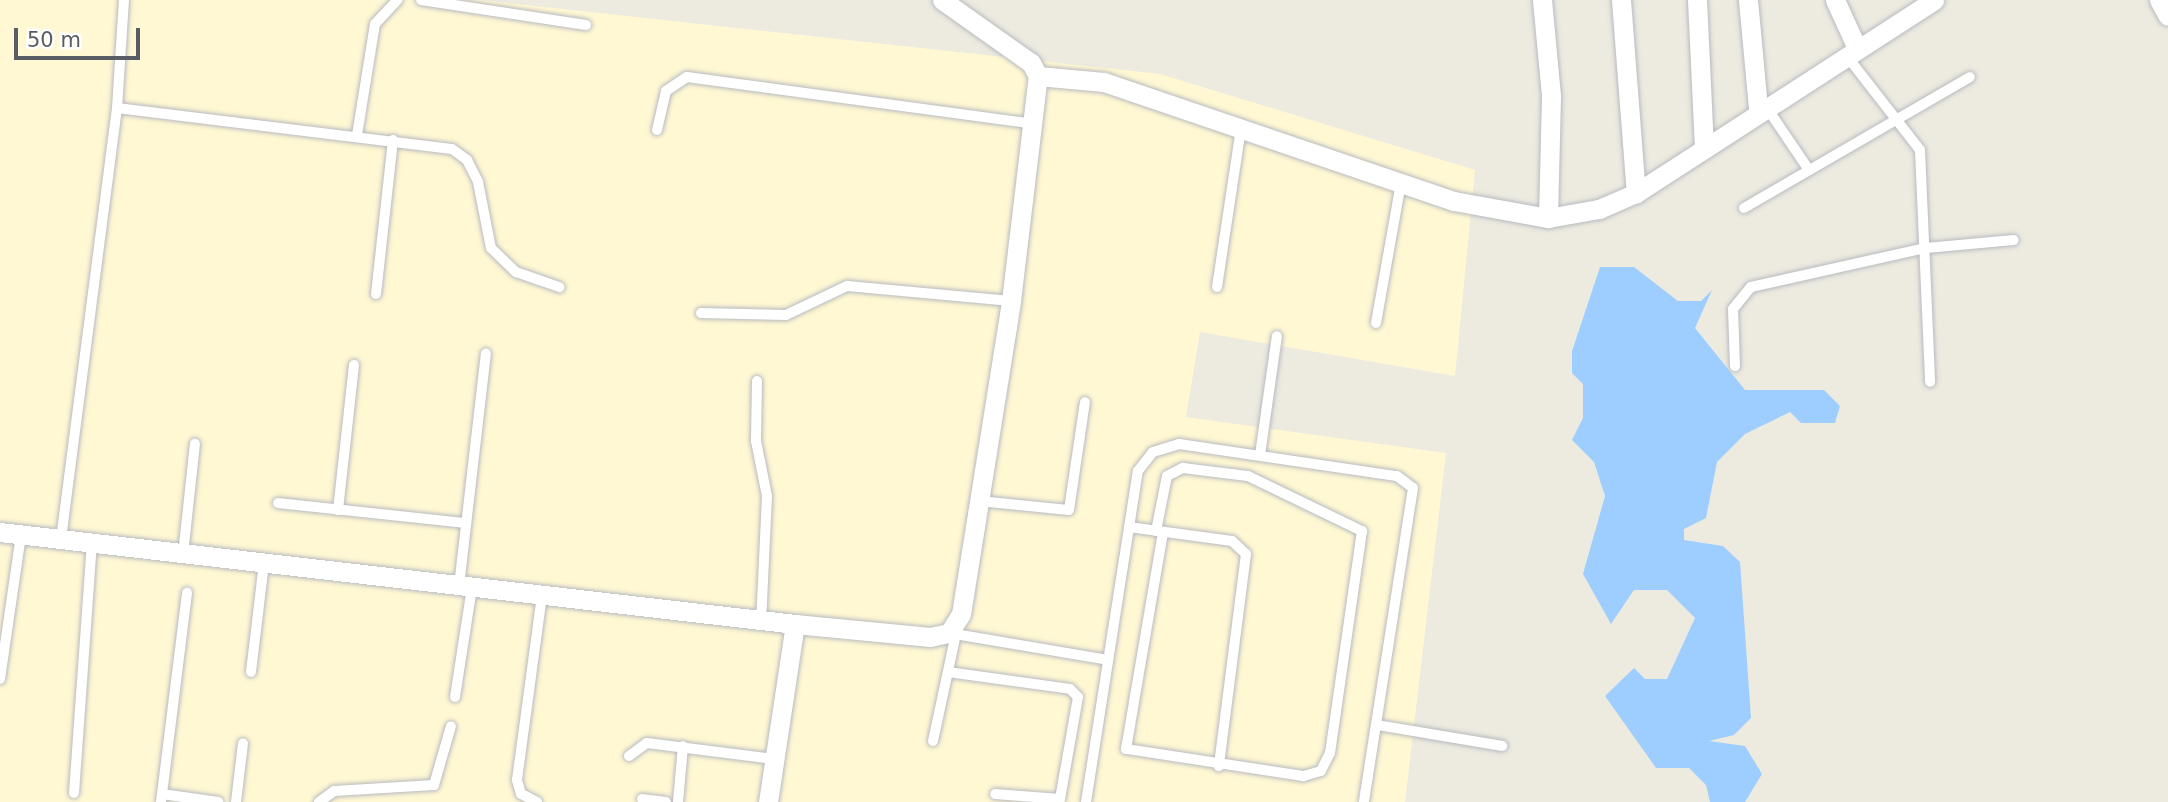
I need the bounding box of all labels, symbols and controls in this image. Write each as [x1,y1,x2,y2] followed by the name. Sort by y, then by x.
[18,14,144,58] scale bar
[27,28,81,52] text: 50 m

